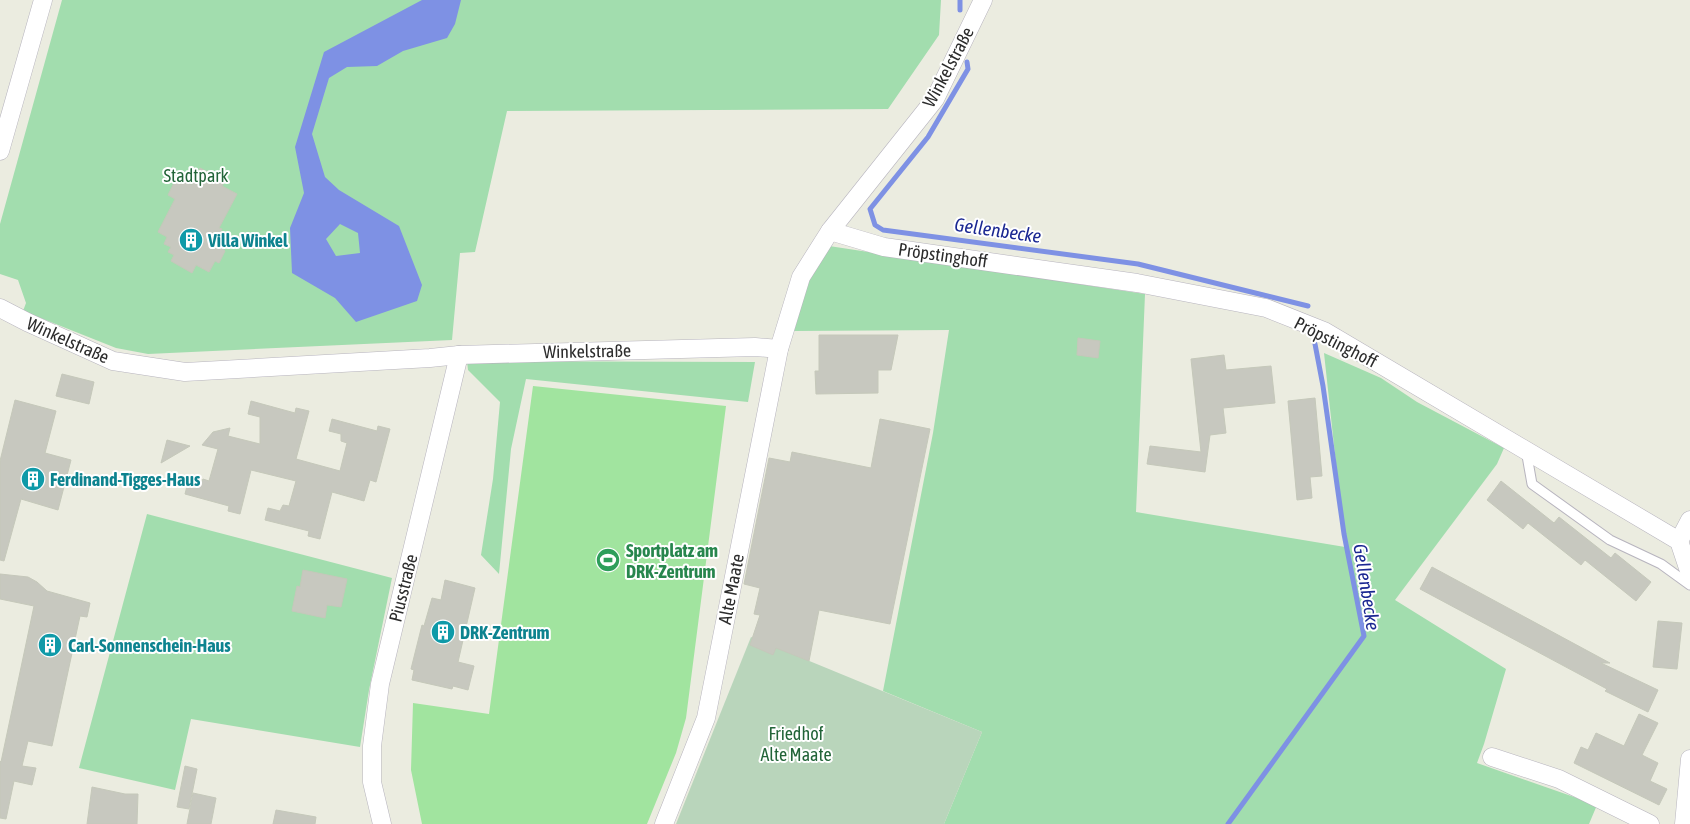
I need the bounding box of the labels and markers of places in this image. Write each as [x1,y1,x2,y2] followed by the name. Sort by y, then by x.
[178,227,204,253] building icon: Villa Winkel
[207,230,288,251] place label: Villa Winkel
[20,466,46,492] building icon: Ferdinand-Tigges-Haus
[50,469,201,490] place label: Ferdinand-Tigges-Haus
[626,540,718,582] place label: Sportplatz am DRK-Zentrum
[595,547,621,573] sports icon: Sportplatz am DRK-Zentrum
[430,619,456,645] building icon: DRK-Zentrum
[460,622,550,643] place label: DRK-Zentrum
[37,632,63,658] building icon: Carl-Sonnenschein-Haus
[68,635,231,656] place label: Carl-Sonnenschein-Haus

